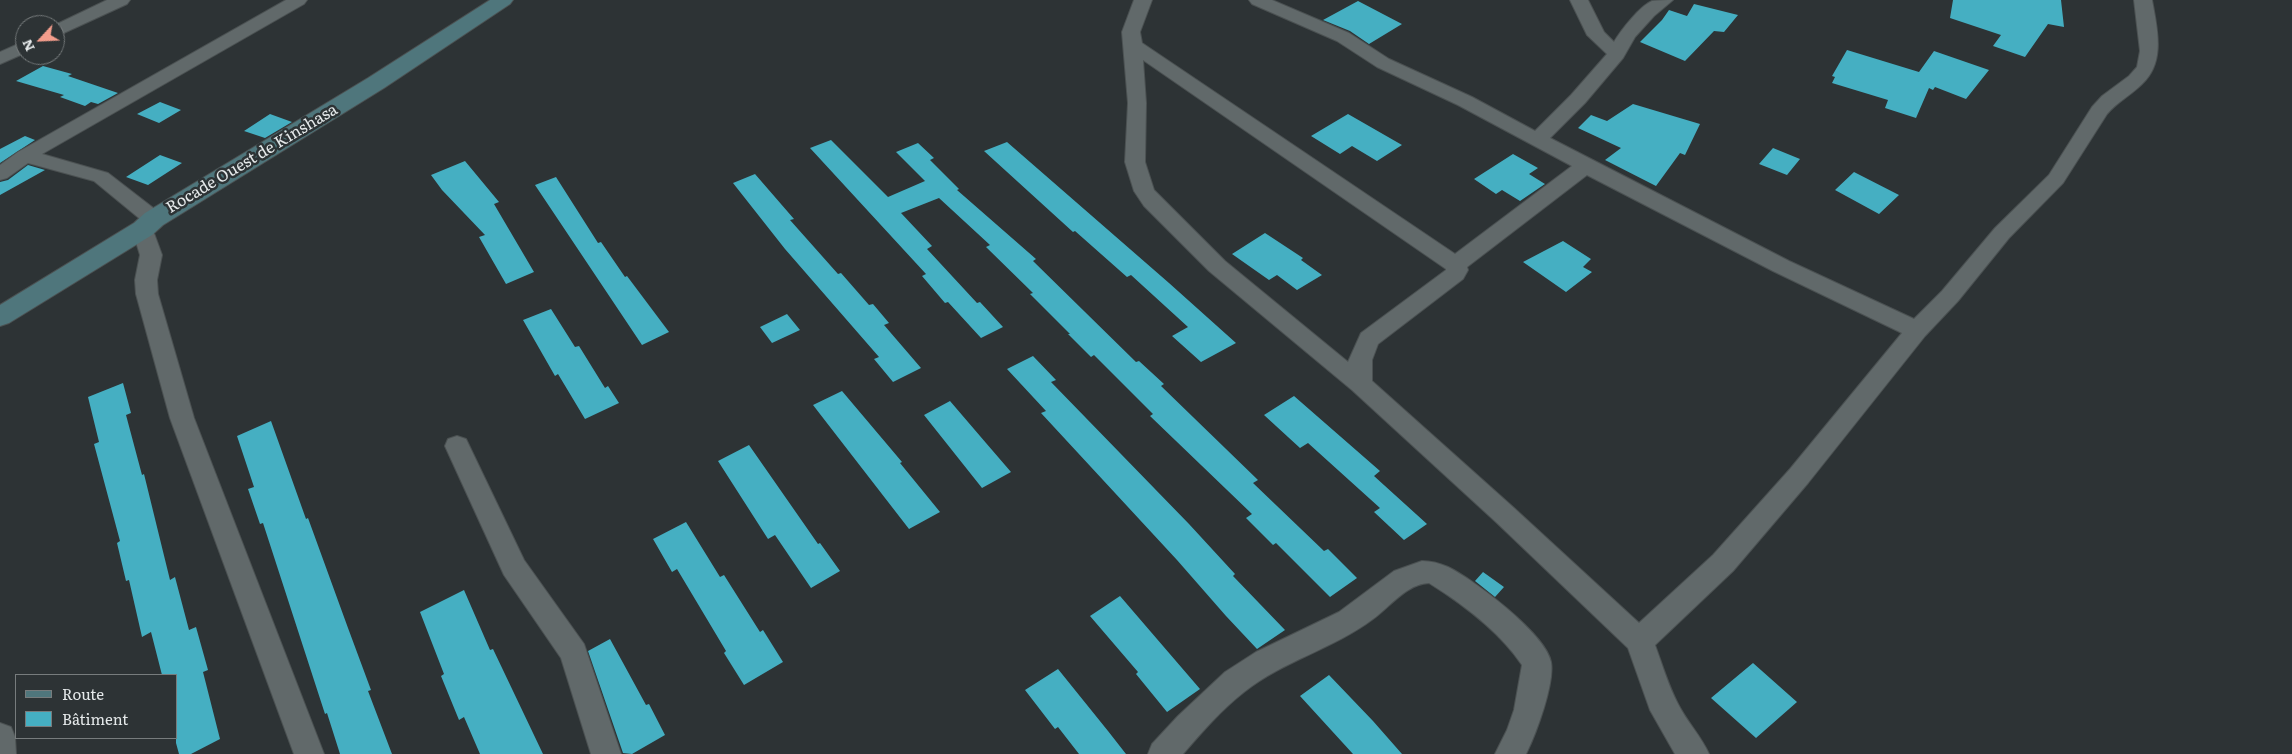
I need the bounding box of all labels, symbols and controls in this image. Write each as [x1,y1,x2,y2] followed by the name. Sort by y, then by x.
[15,15,65,65] north arrow
[16,36,39,55] text: N
[163,100,341,218] street label: Rocade Ouest de Kinshasa
[15,674,178,739] legend
[62,682,104,705] text: Route
[62,707,128,730] text: Bâtiment

